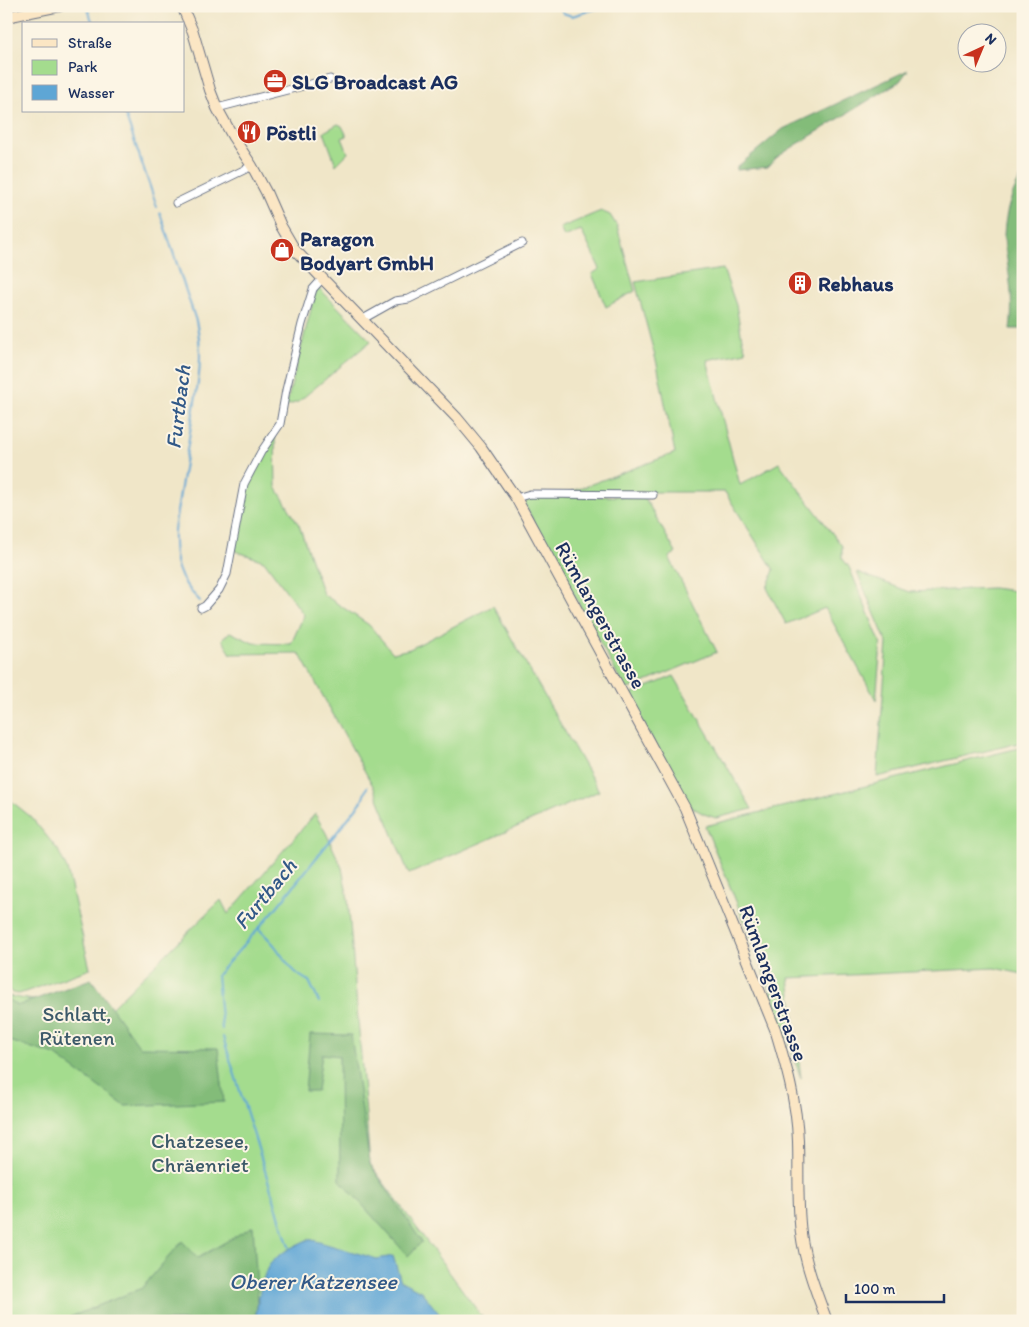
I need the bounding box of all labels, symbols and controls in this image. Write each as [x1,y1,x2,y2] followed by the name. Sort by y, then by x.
[22,22,185,112] legend
[956,22,1006,72] north arrow
[981,30,1000,48] text: N
[68,34,112,52] text: Straße
[68,58,98,76] text: Park
[262,68,288,94] office icon: SLG Broadcast AG
[292,69,458,94] place label: SLG Broadcast AG
[68,84,115,102] text: Wasser
[236,119,262,145] restaurant icon: Pöstli
[266,120,317,145] place label: Pöstli
[300,226,434,276] place label: Paragon Bodyart GmbH
[269,237,295,263] shop icon: Paragon Bodyart GmbH
[787,270,813,296] building icon: Rebhaus
[818,271,894,296] place label: Rebhaus
[159,363,197,450] water label: Furtbach
[550,537,652,693] street label: Rümlangerstrasse
[228,853,303,935] water label: Furtbach
[734,901,814,1065] street label: Rümlangerstrasse
[39,1001,115,1050] park label: Schlatt, Rütenen
[151,1128,249,1177] park label: Chatzesee, Chräenriet
[229,1268,398,1295] water label: Oberer Katzensee
[846,1272,944,1304] scale bar
[854,1280,896,1298] text: 100 m

